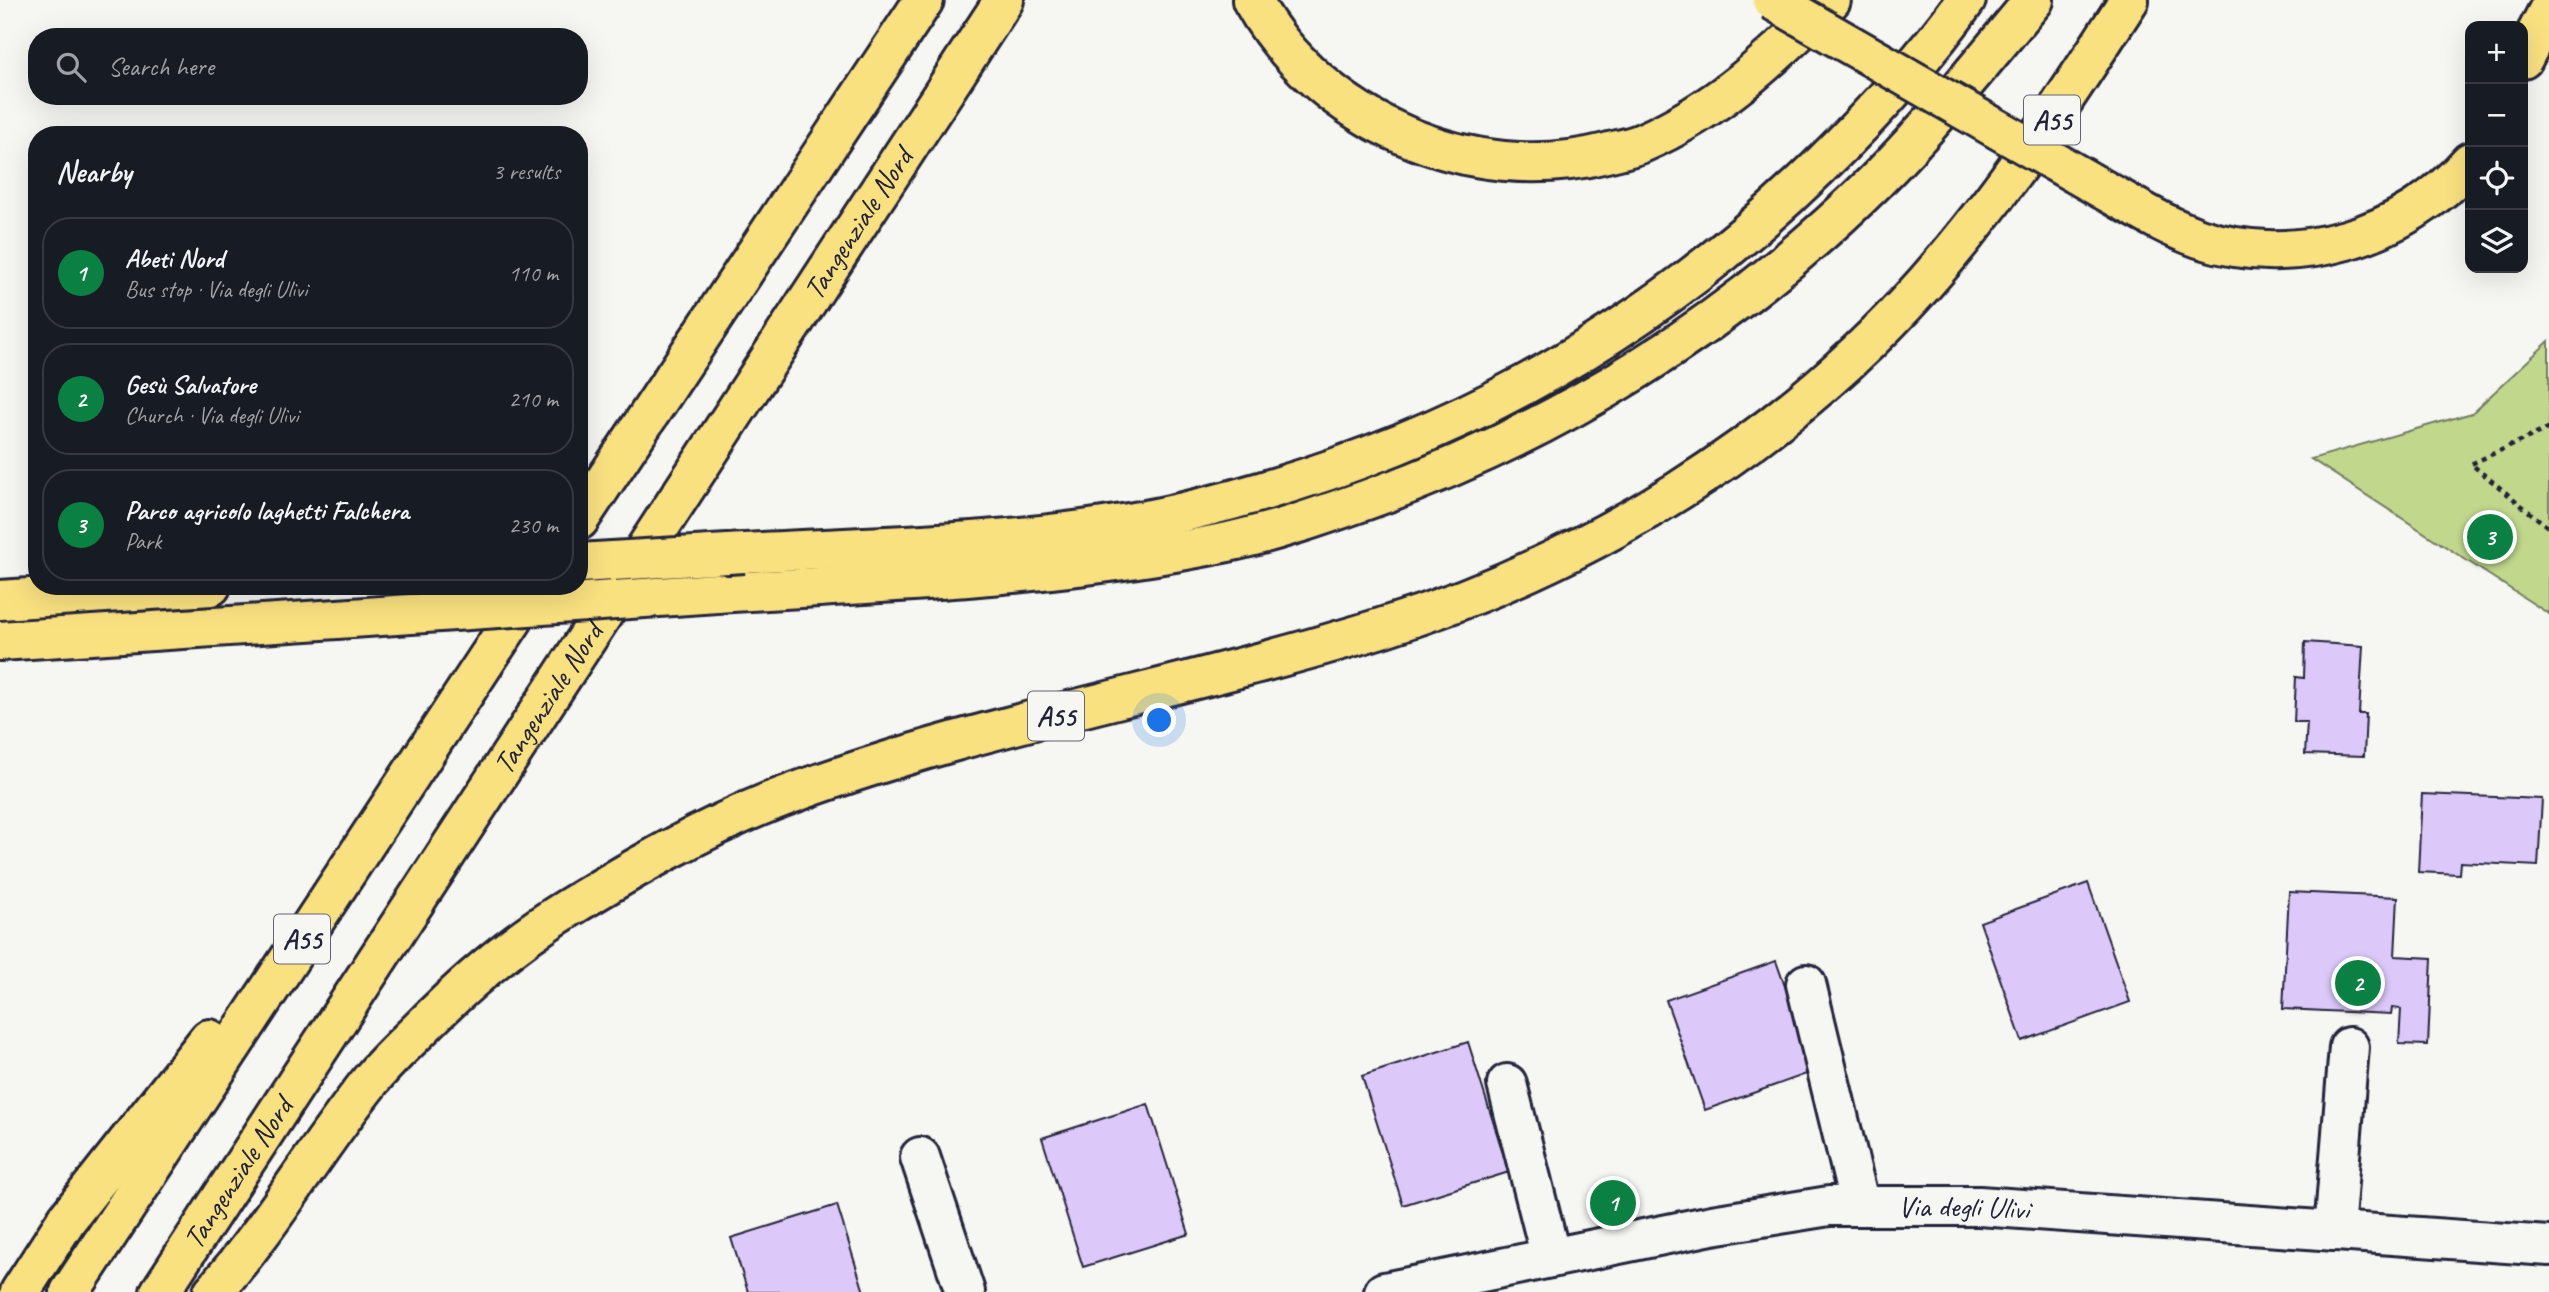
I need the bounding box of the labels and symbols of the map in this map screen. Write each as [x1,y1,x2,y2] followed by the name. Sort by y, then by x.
[2024,96,2080,144] road number: A55
[795,137,923,307] street label: Tangenziale Nord
[2467,511,2513,563] pin: 3
[485,612,613,781] street label: Tangenziale Nord
[1028,692,1084,740] road number: A55
[1142,703,1176,737] your location
[274,914,330,964] road number: A55
[2335,957,2381,1009] pin: 2
[174,1087,303,1256] street label: Tangenziale Nord
[1590,1177,1636,1229] pin: 1
[1898,1187,2034,1229] street label: Via degli Ulivi

